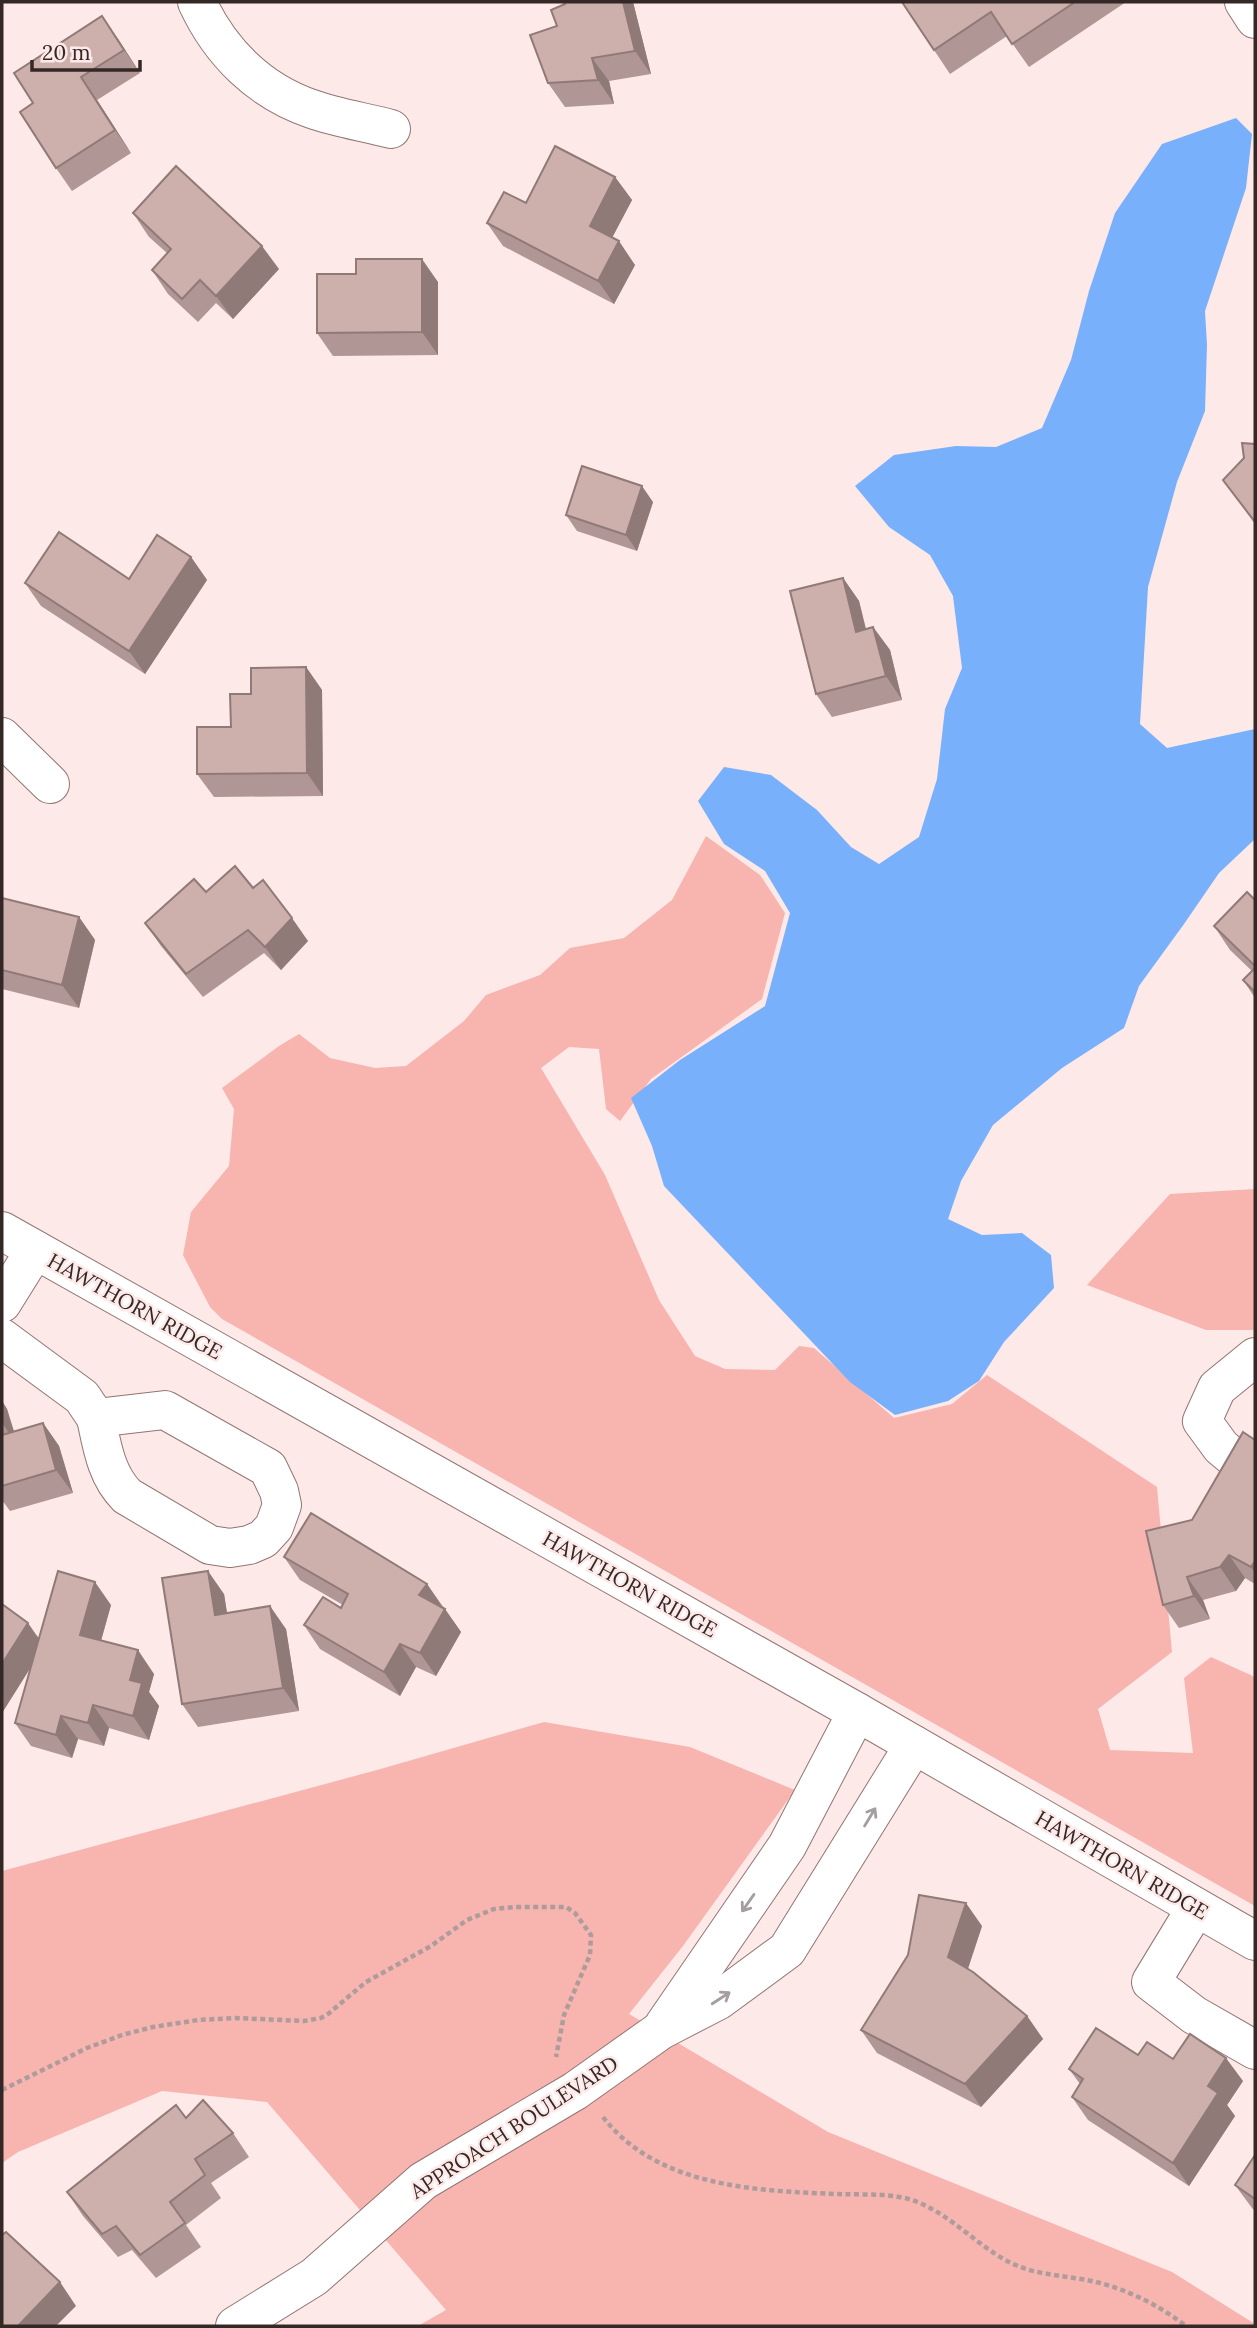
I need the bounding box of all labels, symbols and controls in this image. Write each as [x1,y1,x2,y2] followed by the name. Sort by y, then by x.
[32,28,140,72] scale bar
[42,39,91,66] text: 20 m
[43,1247,227,1365] street label: HAWTHORN RIDGE
[538,1525,722,1643] street label: HAWTHORN RIDGE
[1031,1804,1213,1926] street label: HAWTHORN RIDGE
[864,1807,878,1827] one-way arrow
[741,1893,756,1912] one-way arrow
[711,1990,730,2005] one-way arrow
[404,2050,623,2205] street label: APPROACH BOULEVARD

